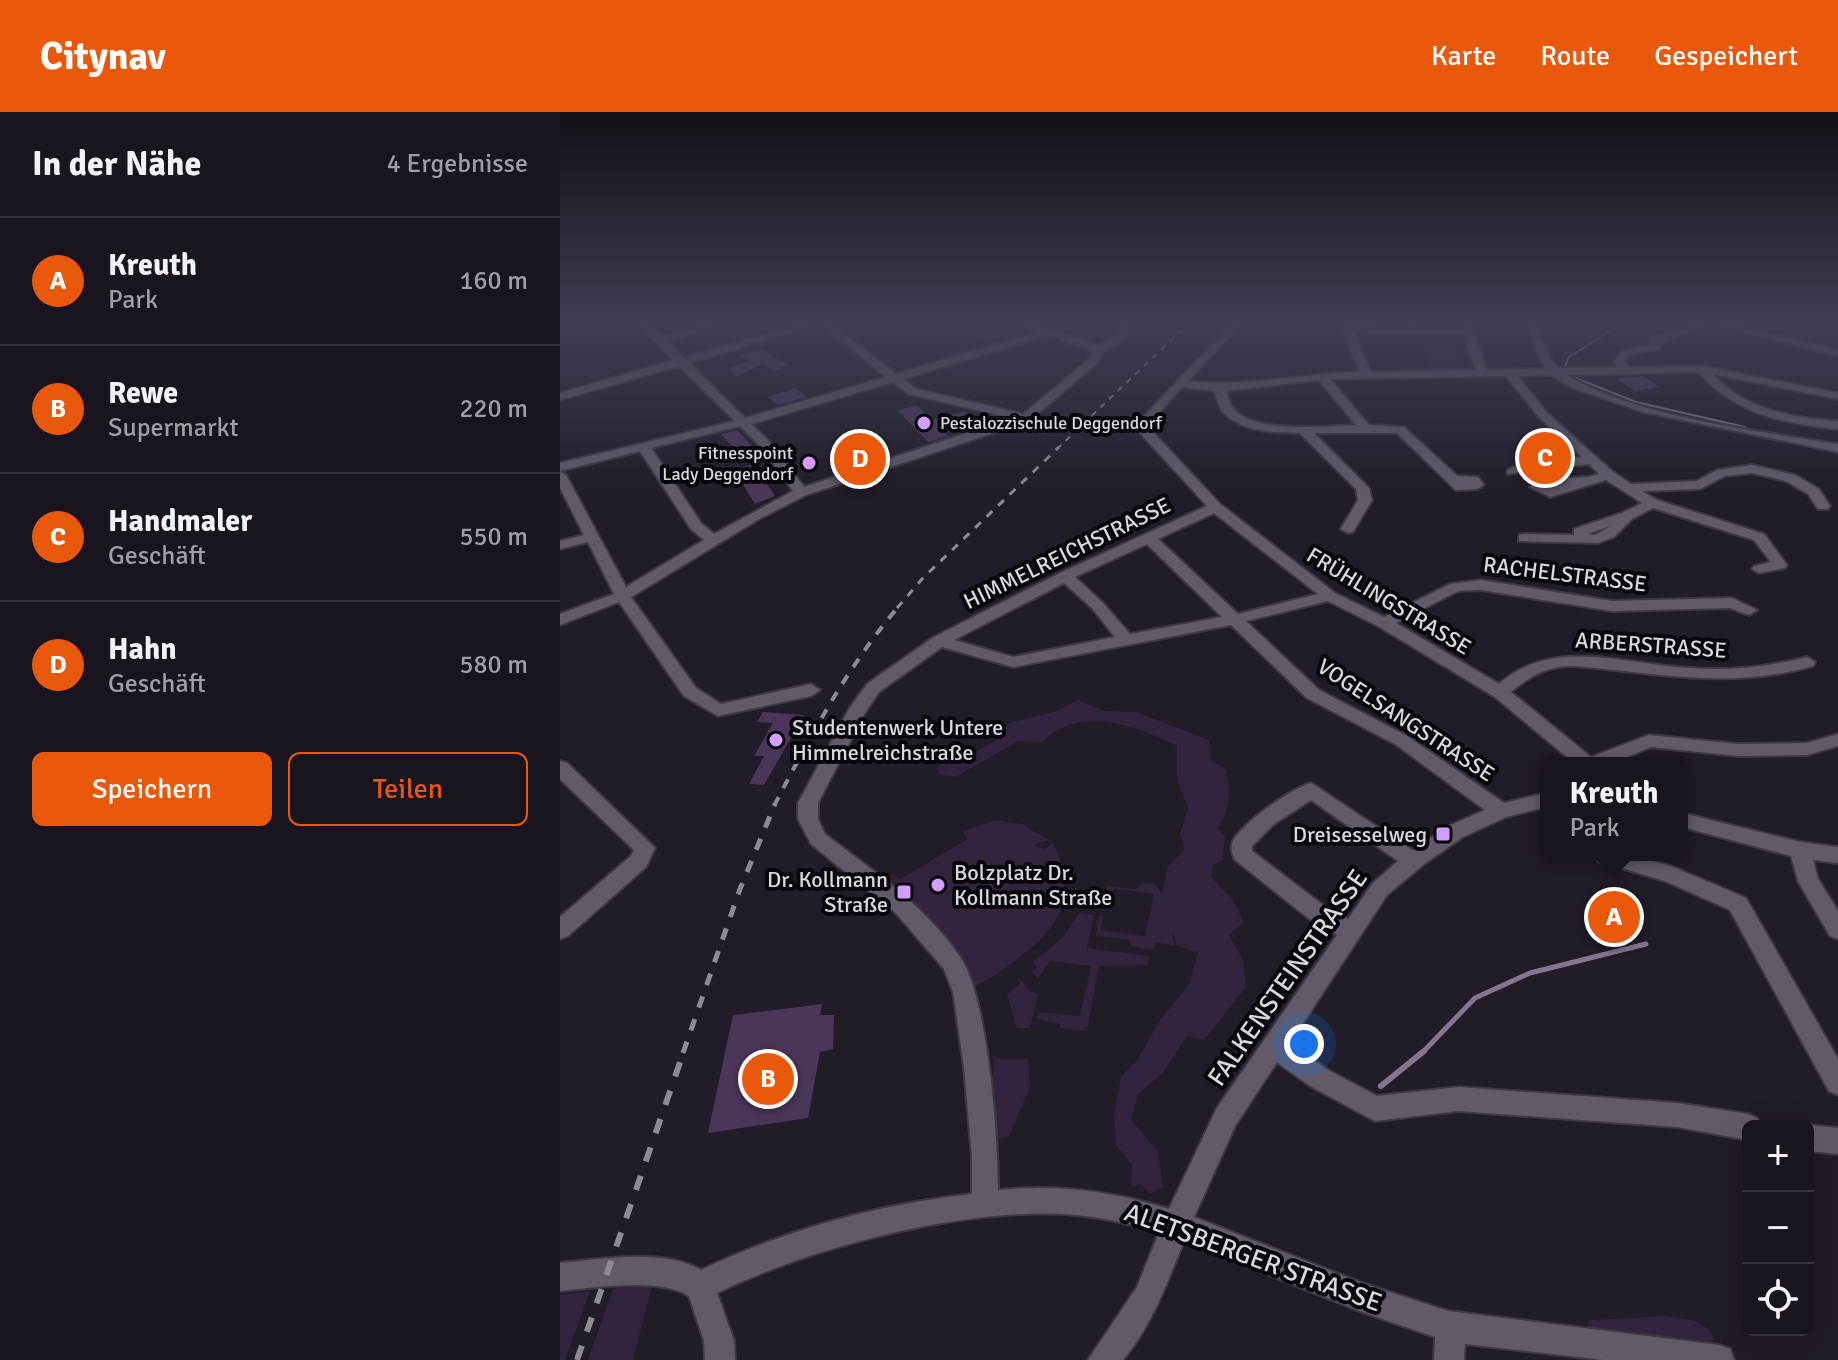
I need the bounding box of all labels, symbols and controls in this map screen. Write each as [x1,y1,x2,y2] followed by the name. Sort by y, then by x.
[40,33,166,80] text: Citynav
[1431,39,1496,73] text: Karte
[1540,39,1610,73] text: Route
[1654,39,1798,73] text: Gespeichert
[32,143,201,185] text: In der Nähe
[387,148,528,180] text: 4 Ergebnisse
[108,247,197,284] text: Kreuth
[50,265,66,297] text: A
[459,265,528,297] text: 160 m
[108,284,158,316] text: Park
[108,375,178,412] text: Rewe
[50,393,66,425] text: B
[459,393,528,425] text: 220 m
[108,412,239,444] text: Supermarkt
[940,412,1163,434] place label: Pestalozzischule Deggendorf
[915,414,933,432] marker: Pestalozzischule Deggendorf
[1519,428,1571,488] pin: C
[834,429,886,489] pin: D
[662,442,794,485] place label: Fitnesspoint Lady Deggendorf
[800,454,818,472] marker: Fitnesspoint Lady Deggendorf
[959,491,1175,615] street label: HIMMELREICHSTRASSE
[108,503,252,540] text: Handmaler
[50,521,66,553] text: C
[459,521,528,553] text: 550 m
[108,540,206,572] text: Geschäft
[1302,541,1476,661] street label: FRÜHLINGSTRASSE
[1482,551,1648,597] street label: RACHELSTRASSE
[1574,626,1728,664] street label: ARBERSTRASSE
[108,631,177,668] text: Hahn
[49,649,67,681] text: D
[459,649,528,681] text: 580 m
[1312,653,1500,787] street label: VOGELSANGSTRASSE
[108,668,206,700] text: Geschäft
[792,714,1003,766] place label: Studentenwerk Untere Himmelreichstraße
[767,731,785,749] marker: Studentenwerk Untere Himmelreichstraße
[32,752,272,826] button: Speichern
[288,752,528,826] button: Teilen
[1540,757,1688,861] popup
[1570,775,1658,812] text: Kreuth
[1570,812,1619,844] text: Park
[1293,821,1427,848] place label: Dreisesselweg
[1434,825,1452,843] marker: Dreisesselweg
[954,859,1112,911] place label: Bolzplatz Dr. Kollmann Straße
[1201,863,1375,1093] street label: FALKENSTEINSTRASSE
[767,866,888,918] place label: Dr. Kollmann Straße
[929,876,947,894] marker: Bolzplatz Dr. Kollmann Straße
[895,883,913,901] marker: Dr. Kollmann Straße
[1588,887,1640,947] pin: A
[1284,1024,1324,1064] your location
[742,1049,794,1109] pin: B
[1742,1120,1814,1336] map controls
[1742,1120,1814,1192] button: +
[1742,1192,1814,1264] button: −
[1120,1197,1386,1319] street label: ALETSBERGER STRASSE
[1742,1264,1814,1336] button: locate

